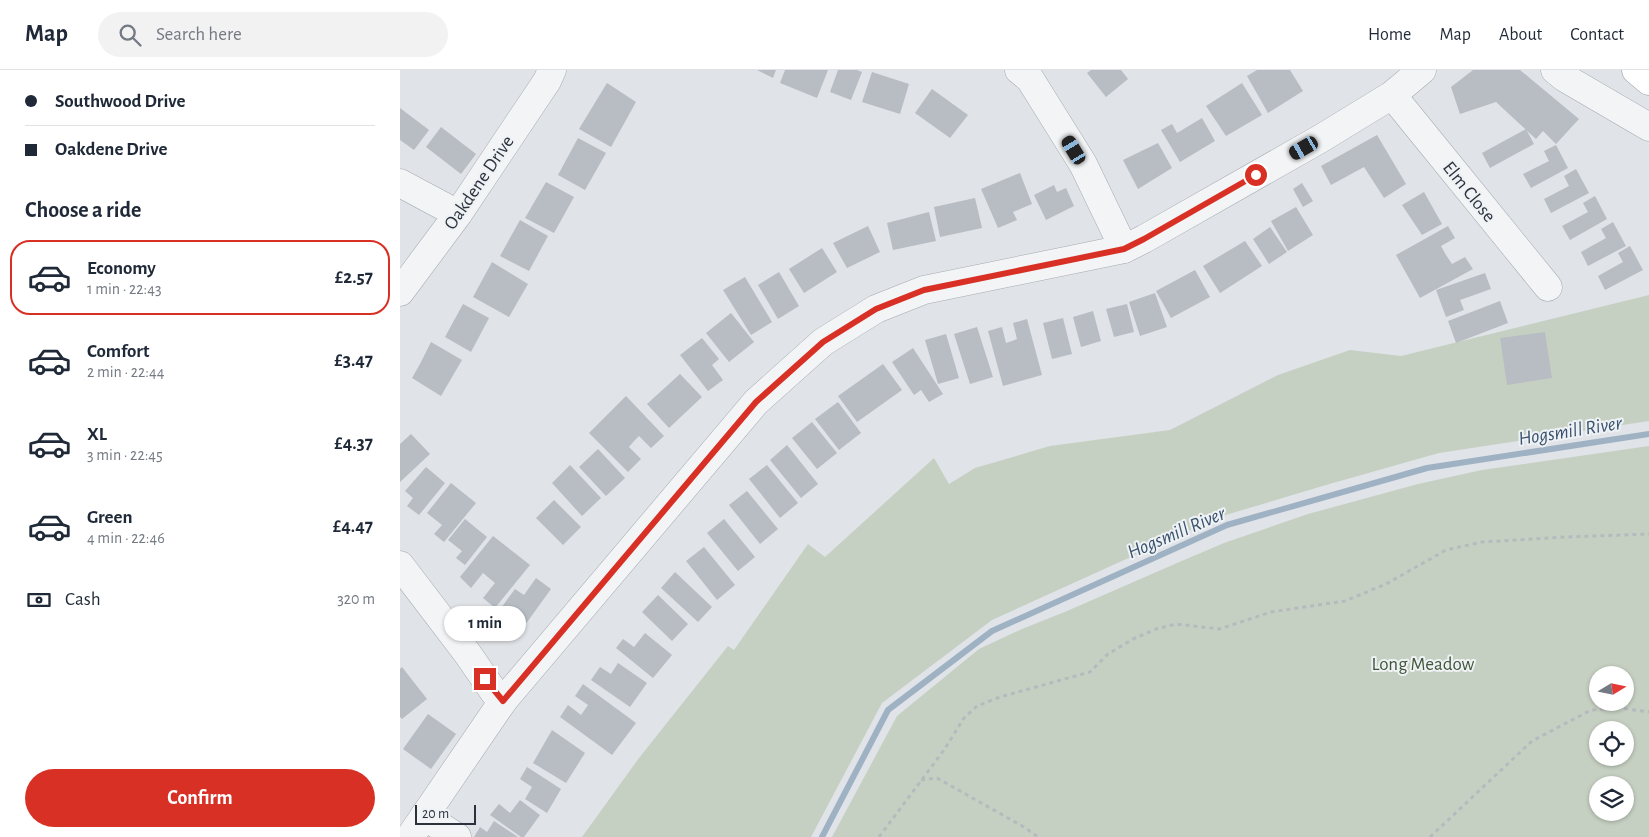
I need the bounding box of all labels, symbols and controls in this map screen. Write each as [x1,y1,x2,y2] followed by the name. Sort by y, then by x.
[98,12,448,57] search box
[116,21,144,49] icon: search
[25,22,68,46] text: Map
[156,25,242,44] text: Search here
[1368,26,1411,44] text: Home
[1439,26,1471,44] text: Map
[1499,26,1542,44] text: About
[1570,26,1624,44] text: Contact
[55,92,186,111] text: Southwood Drive
[441,132,518,233] street label: Oakdene Drive
[1059,133,1088,167] car
[1287,134,1320,162] car
[55,140,167,159] text: Oakdene Drive
[1439,158,1499,226] street label: Elm Close
[1245,164,1267,186] route start
[25,199,141,221] text: Choose a ride
[27,255,72,300] icon: car
[87,259,156,278] text: Economy
[335,268,373,287] text: £2.57
[87,281,162,297] text: 1 min · 22:43
[27,338,72,383] icon: car
[87,342,149,361] text: Comfort
[334,351,373,370] text: £3.47
[87,364,164,380] text: 2 min · 22:44
[1517,413,1624,449] water label: Hogsmill River
[27,421,72,466] icon: car
[87,425,107,444] text: XL
[334,434,373,453] text: £4.37
[87,447,163,463] text: 3 min · 22:45
[1124,503,1229,563] water label: Hogsmill River
[27,504,72,549] icon: car
[87,508,133,527] text: Green
[333,517,373,536] text: £4.47
[87,530,165,546] text: 4 min · 22:46
[25,586,53,614] icon: cash
[65,590,101,609] text: Cash
[337,591,375,607] text: 320 m
[444,606,526,642] callout: 1 min
[468,615,502,631] text: 1 min
[1372,655,1475,674] park label: Long Meadow
[1589,666,1634,711] north arrow
[1589,666,1634,821] map controls
[474,668,496,690] route end
[1589,721,1634,766] button: locate
[25,769,375,827] button: Confirm
[1589,776,1634,821] button: layers
[415,802,476,825] scale bar
[422,807,449,821] text: 20 m

